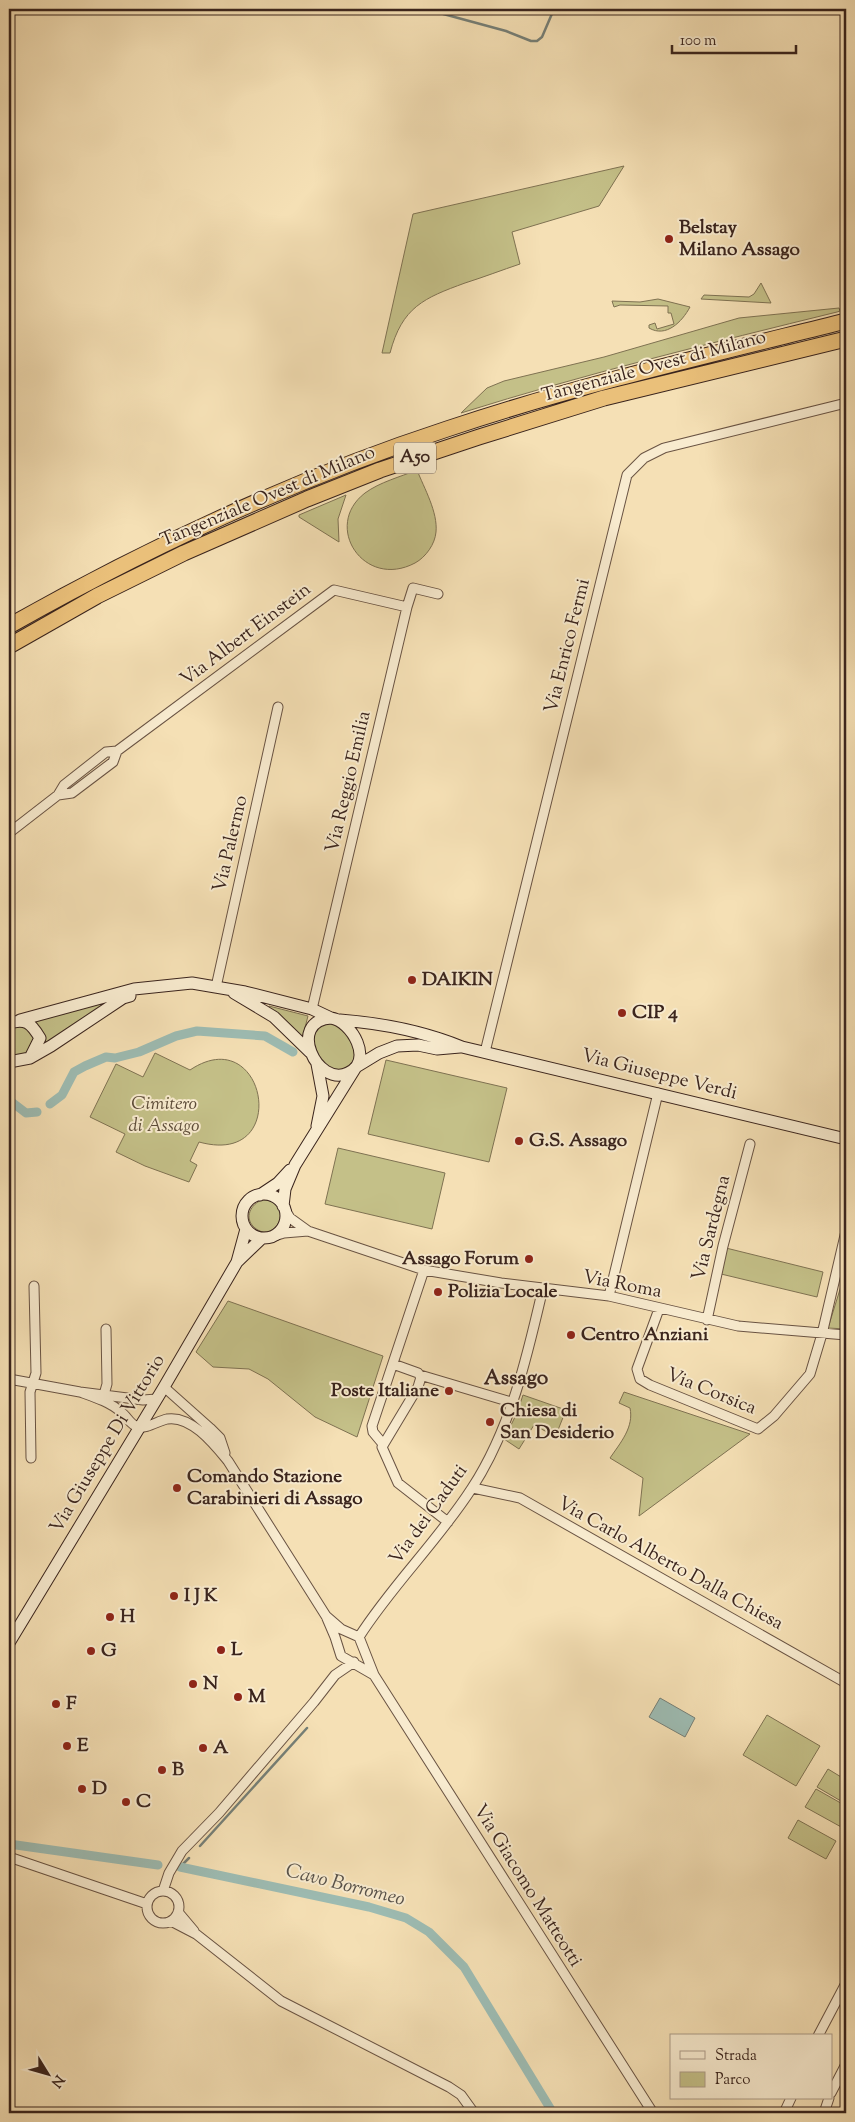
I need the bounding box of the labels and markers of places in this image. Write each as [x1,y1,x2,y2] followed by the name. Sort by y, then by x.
[679,215,800,264] place label: Belstay Milano Assago
[663,233,675,245] marker: Belstay Milano Assago
[422,967,493,994] place label: DAIKIN
[406,974,418,986] marker: DAIKIN
[632,1000,678,1027] place label: CIP 4
[616,1007,628,1019] marker: CIP 4
[529,1128,628,1155] place label: G.S. Assago
[513,1135,525,1147] marker: G.S. Assago
[402,1246,519,1273] place label: Assago Forum
[523,1253,535,1265] marker: Assago Forum
[448,1279,558,1306] place label: Polizia Locale
[432,1286,444,1298] marker: Polizia Locale
[581,1322,709,1349] place label: Centro Anziani
[565,1329,577,1341] marker: Centro Anziani
[331,1378,439,1405] place label: Poste Italiane
[443,1385,455,1397] marker: Poste Italiane
[500,1398,615,1447] place label: Chiesa di San Desiderio
[484,1416,496,1428] marker: Chiesa di San Desiderio
[187,1464,363,1513] place label: Comando Stazione Carabinieri di Assago
[171,1482,183,1494] marker: Comando Stazione Carabinieri di Assago
[184,1583,218,1610] place label: I J K
[168,1590,180,1602] marker: I J K
[120,1604,136,1631] place label: H
[104,1611,116,1623] marker: H
[231,1637,243,1664] place label: L
[101,1638,117,1665] place label: G
[215,1644,227,1656] marker: L
[85,1645,97,1657] marker: G
[203,1671,218,1698] place label: N
[187,1678,199,1690] marker: N
[248,1684,266,1711] place label: M
[66,1691,77,1718] place label: F
[232,1691,244,1703] marker: M
[50,1698,62,1710] marker: F
[77,1733,89,1760] place label: E
[213,1735,229,1762] place label: A
[61,1740,73,1752] marker: E
[197,1742,209,1754] marker: A
[172,1757,184,1784] place label: B
[156,1764,168,1776] marker: B
[92,1776,107,1803] place label: D
[76,1783,88,1795] marker: D
[136,1789,151,1816] place label: C
[120,1796,132,1808] marker: C

